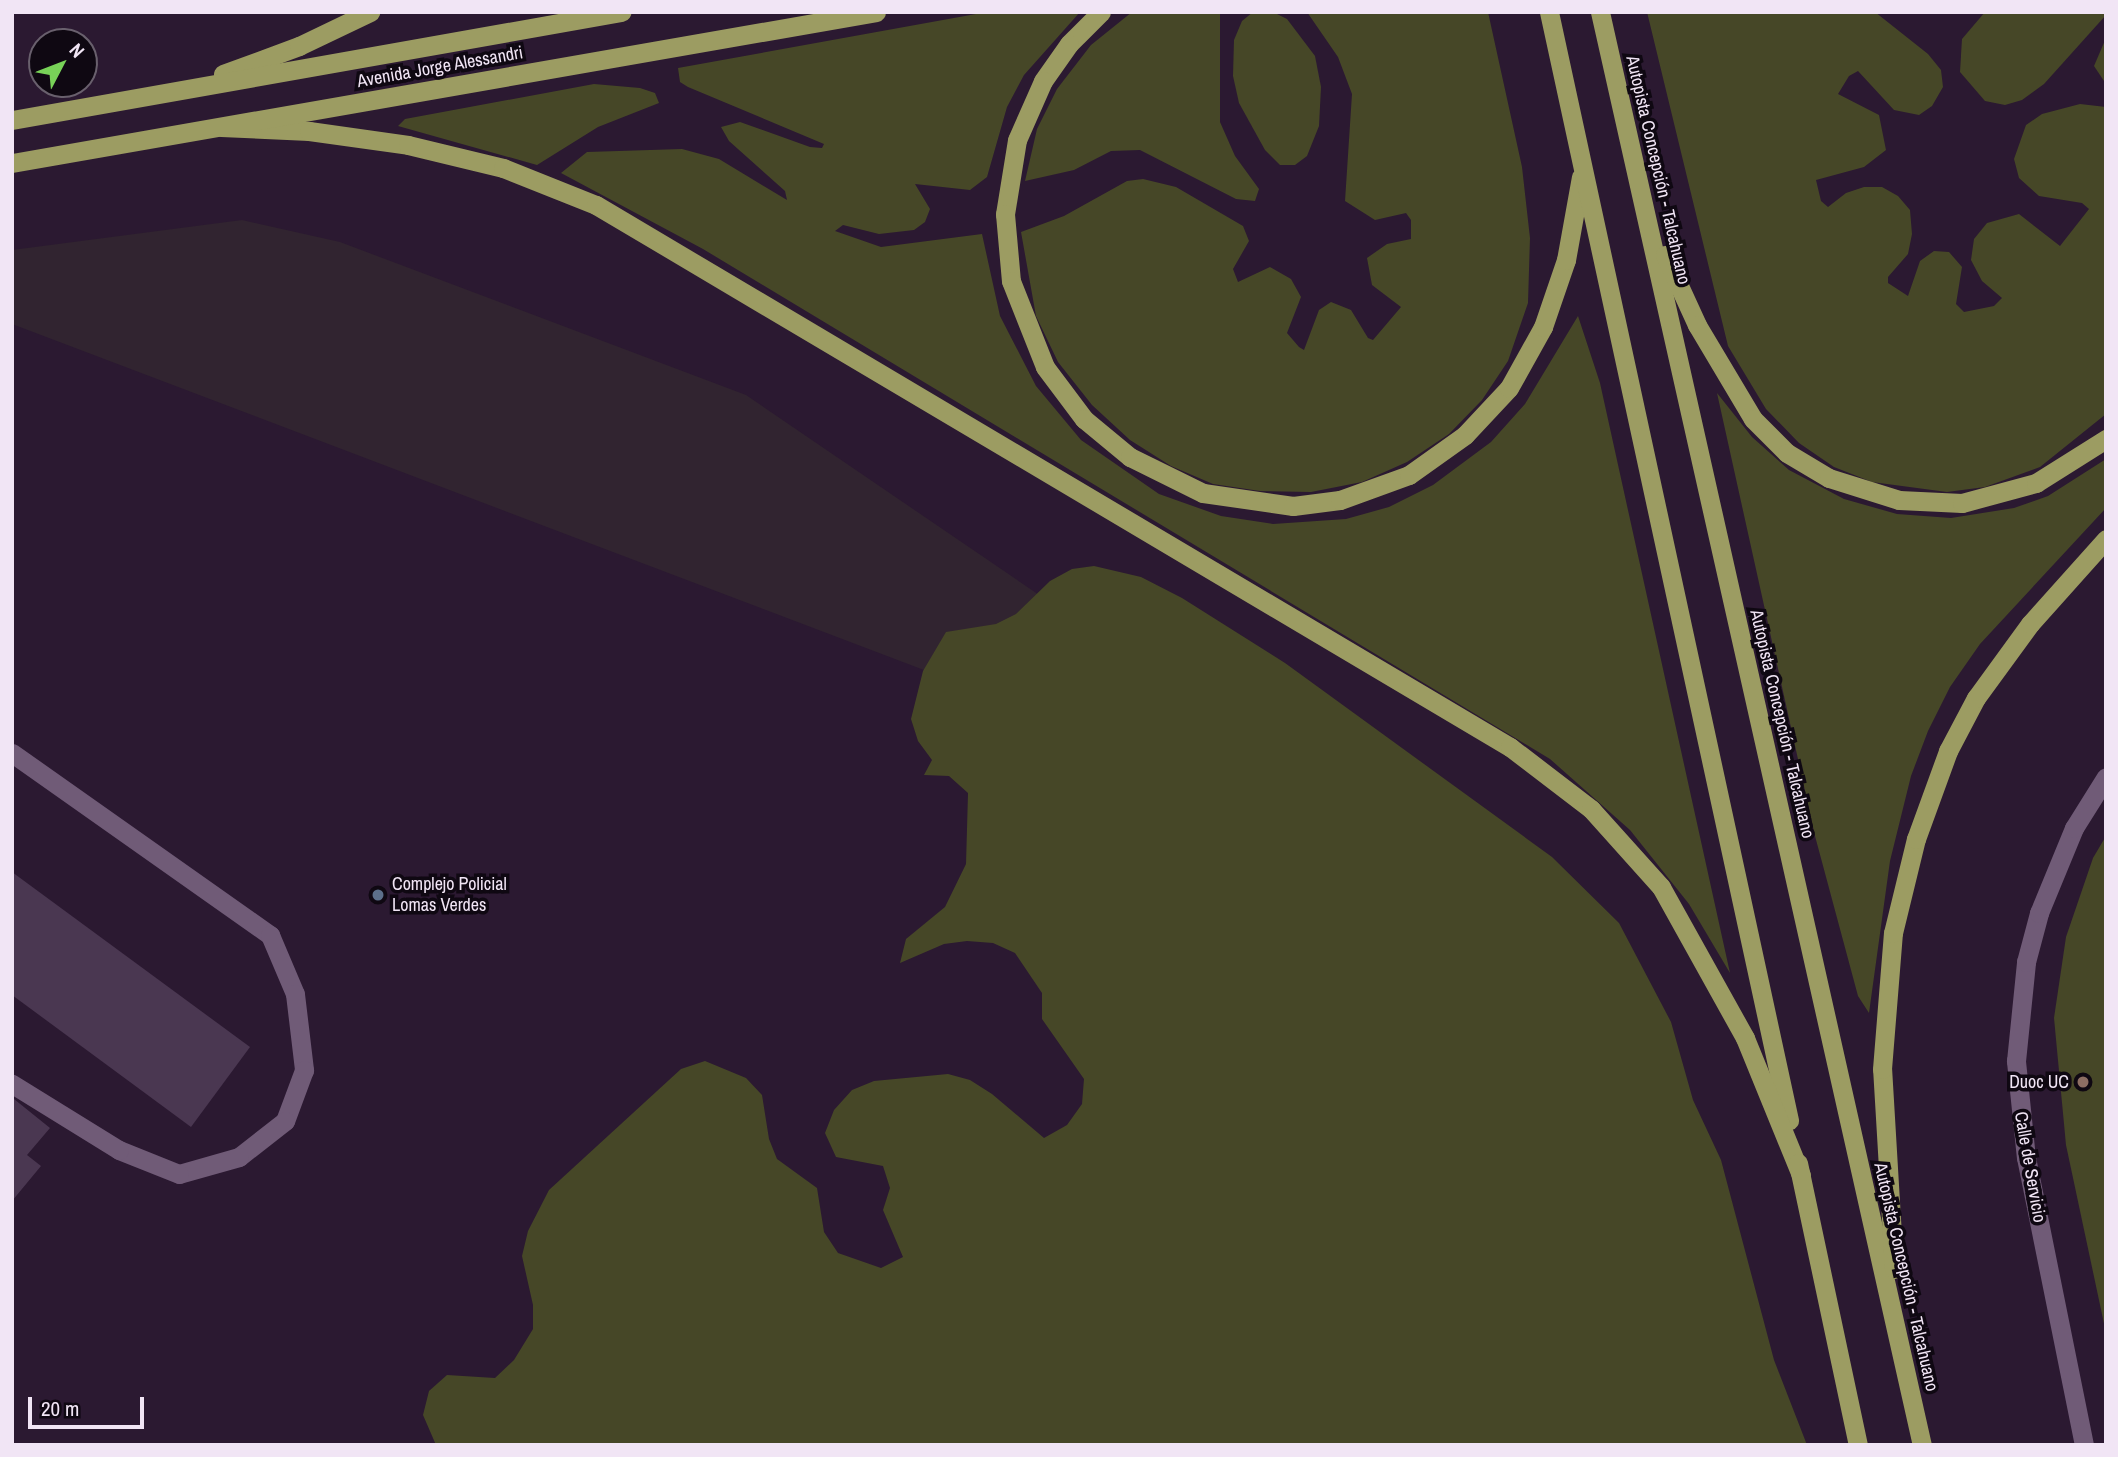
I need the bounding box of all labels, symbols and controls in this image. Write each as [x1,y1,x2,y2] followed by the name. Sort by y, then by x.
[28,28,98,98] north arrow
[64,37,91,63] text: N
[355,42,525,92] street label: Avenida Jorge Alessandri
[1621,53,1695,287] street label: Autopista Concepción - Talcahuano
[1745,607,1819,841] street label: Autopista Concepción - Talcahuano
[392,874,507,917] place label: Complejo Policial Lomas Verdes
[370,887,386,903] marker: Complejo Policial Lomas Verdes
[2009,1071,2069,1093] place label: Duoc UC
[2075,1074,2091,1090] marker: Duoc UC
[2010,1110,2050,1224] street label: Calle de Servicio
[1869,1160,1943,1394] street label: Autopista Concepción - Talcahuano
[32,1384,147,1428] scale bar
[41,1394,79,1423] text: 20 m

